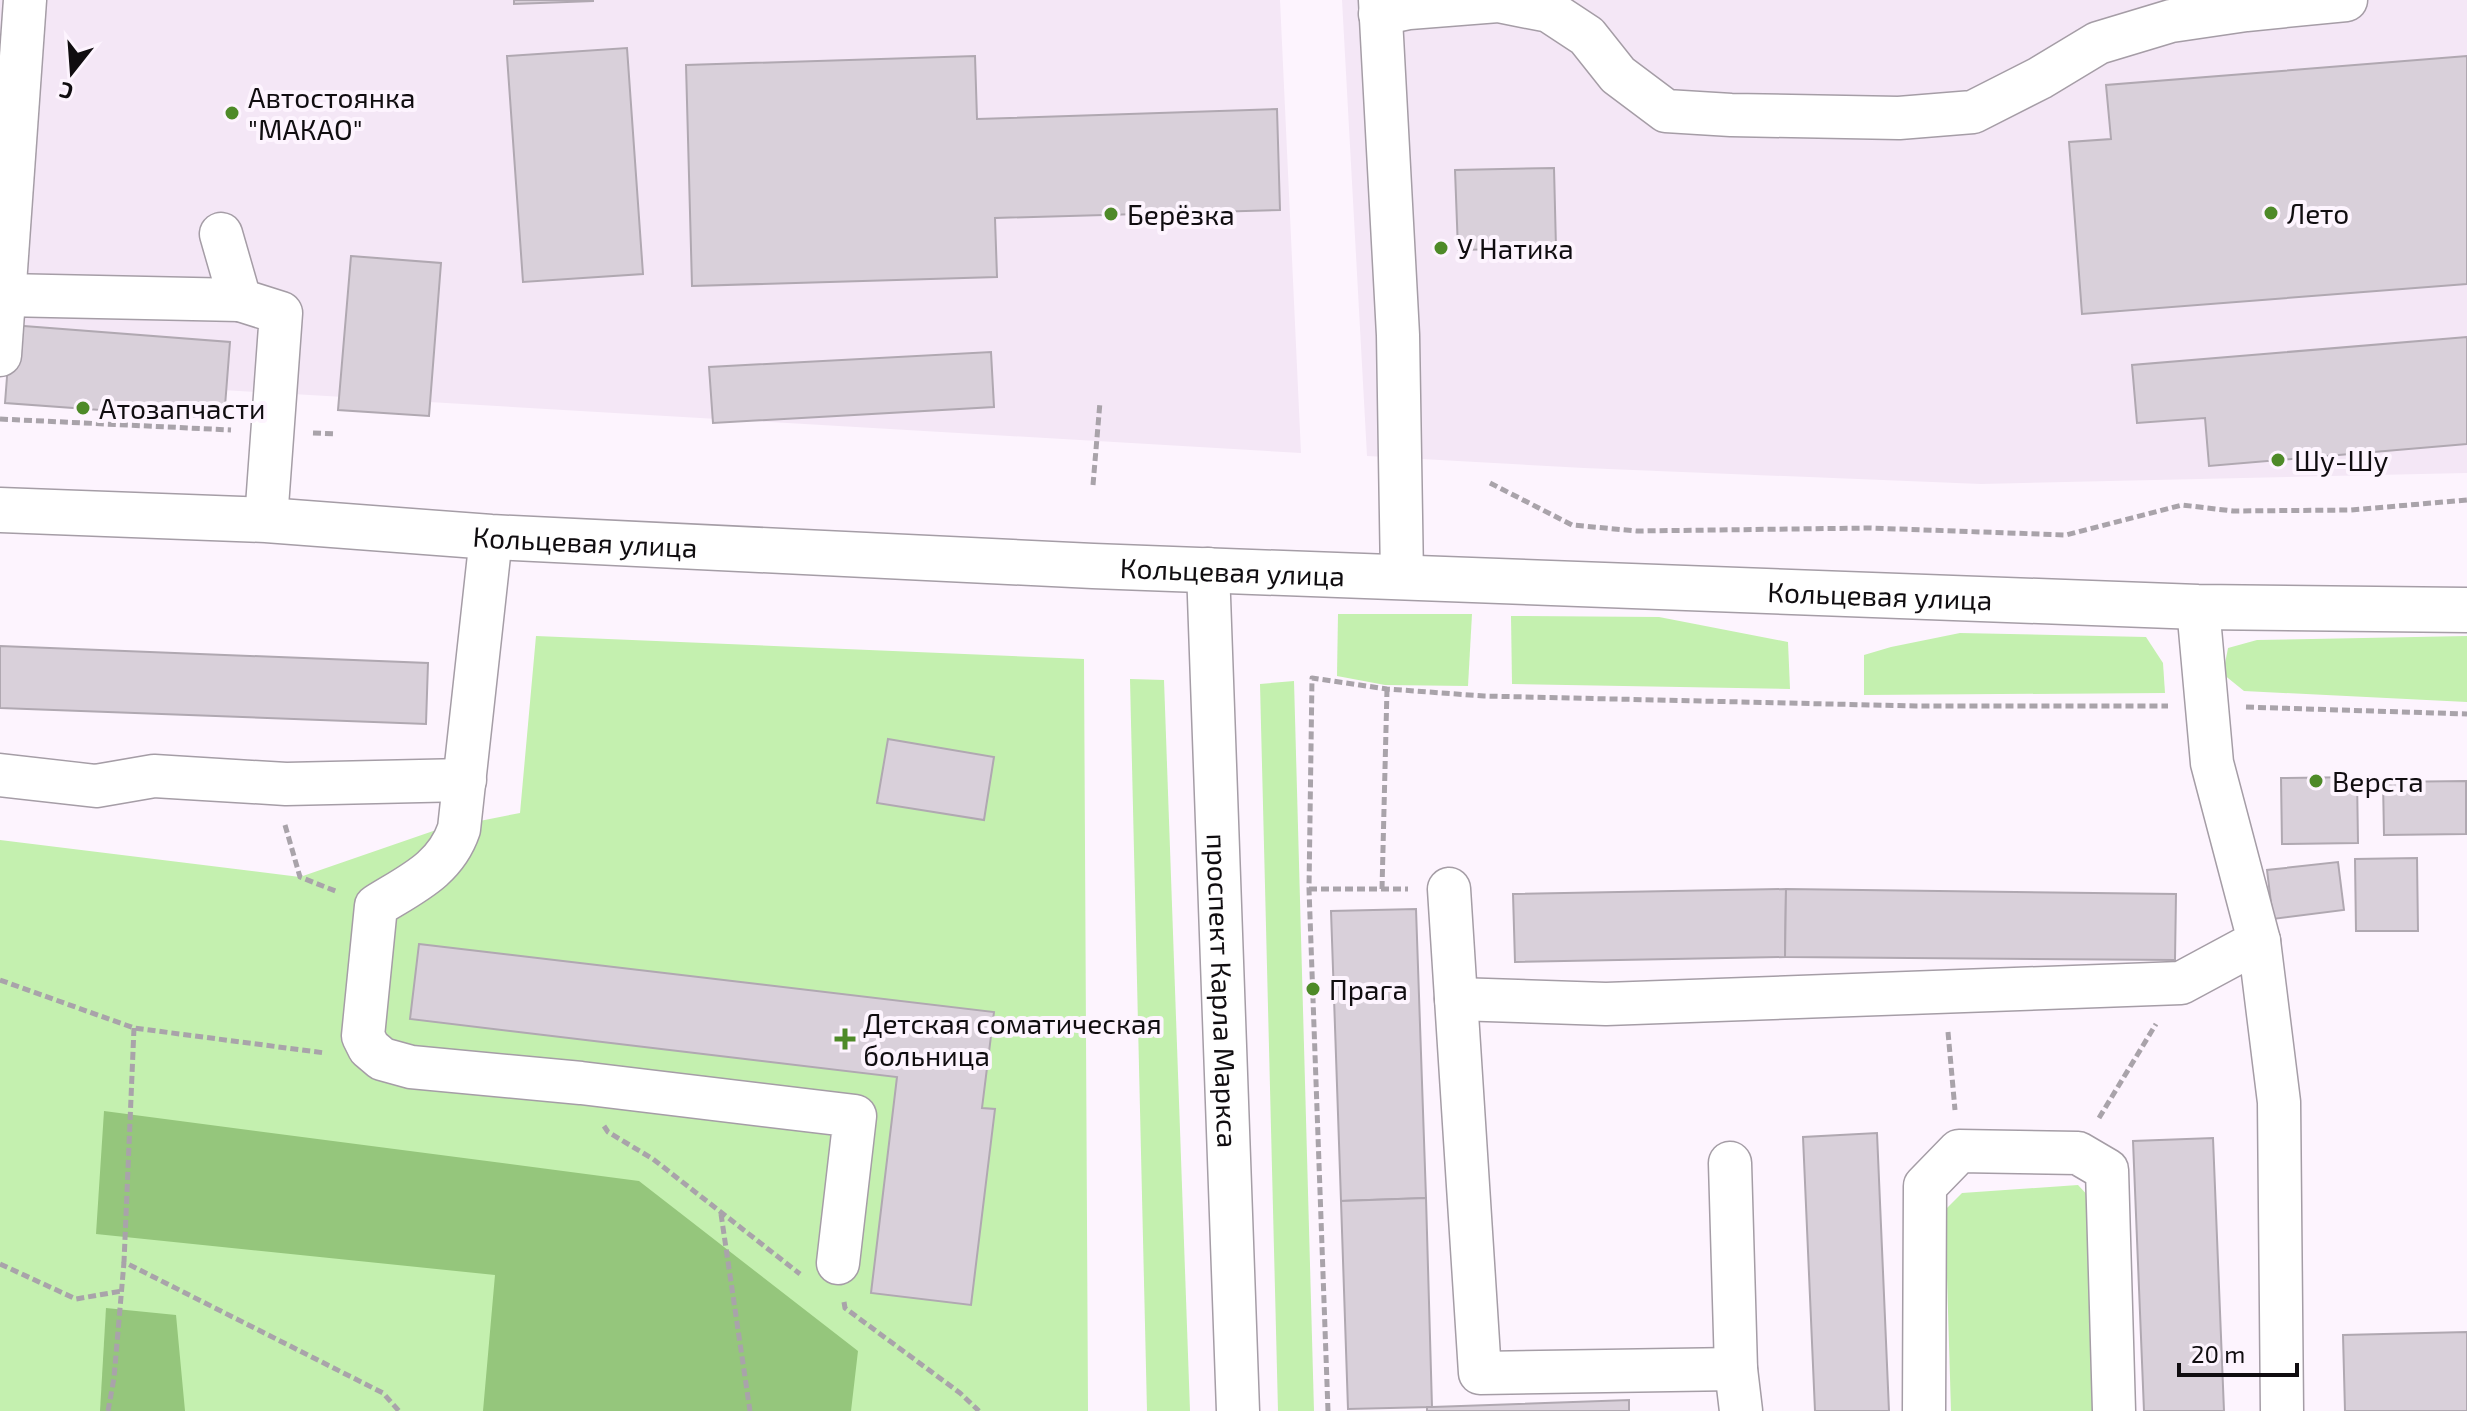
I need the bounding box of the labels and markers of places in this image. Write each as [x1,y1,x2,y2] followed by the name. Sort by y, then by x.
[248,80,416,146] place label: Автостоянка "МАКАО"
[223,104,241,122] marker: Автостоянка "МАКАО"
[2287,196,2349,230] place label: Лето
[1127,197,1235,231] place label: Берёзка
[2262,204,2280,222] marker: Лето
[1102,205,1120,223] marker: Берёзка
[1457,231,1574,265] place label: У Натика
[1432,239,1450,257] marker: У Натика
[99,391,265,425] place label: Атозапчасти
[74,399,92,417] marker: Атозапчасти
[2294,443,2388,477] place label: Шу-Шу
[2269,451,2287,469] marker: Шу-Шу
[2332,764,2424,798] place label: Верста
[2307,772,2325,790] marker: Верста
[1329,972,1408,1006] place label: Прага
[1304,980,1322,998] marker: Прага
[863,1006,1162,1072] place label: Детская соматическая больница
[834,1028,856,1050] marker: Детская соматическая больница

